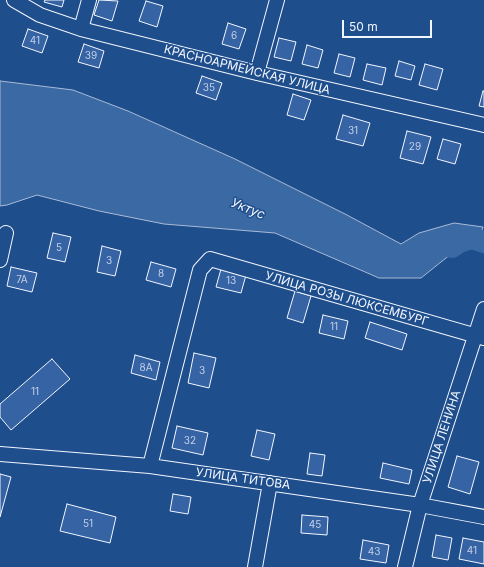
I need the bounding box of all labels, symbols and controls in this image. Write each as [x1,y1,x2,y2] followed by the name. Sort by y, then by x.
[344,12,434,38] scale bar
[349,19,378,34] text: 50 m
[231,30,237,42] house number: 6
[30,35,40,47] house number: 41
[162,42,332,98] street label: КРАСНОАРМЕЙСКАЯ УЛИЦА
[85,50,97,62] house number: 39
[203,82,215,94] house number: 35
[348,125,358,137] house number: 31
[409,141,421,153] house number: 29
[229,195,267,223] water label: Уктус
[56,242,62,254] house number: 5
[106,255,112,267] house number: 3
[158,268,164,280] house number: 8
[263,269,431,329] street label: УЛИЦА РОЗЫ ЛЮКСЕМБУРГ
[16,274,28,286] house number: 7А
[226,275,236,287] house number: 13
[330,321,338,333] house number: 11
[139,362,153,374] house number: 8А
[199,365,205,377] house number: 3
[31,386,39,398] house number: 11
[420,389,464,485] street label: УЛИЦА ЛЕНИНА
[184,435,196,447] house number: 32
[195,465,291,493] street label: УЛИЦА ТИТОВА
[83,518,93,530] house number: 51
[309,519,321,531] house number: 45
[467,545,477,557] house number: 41
[368,546,380,558] house number: 43

